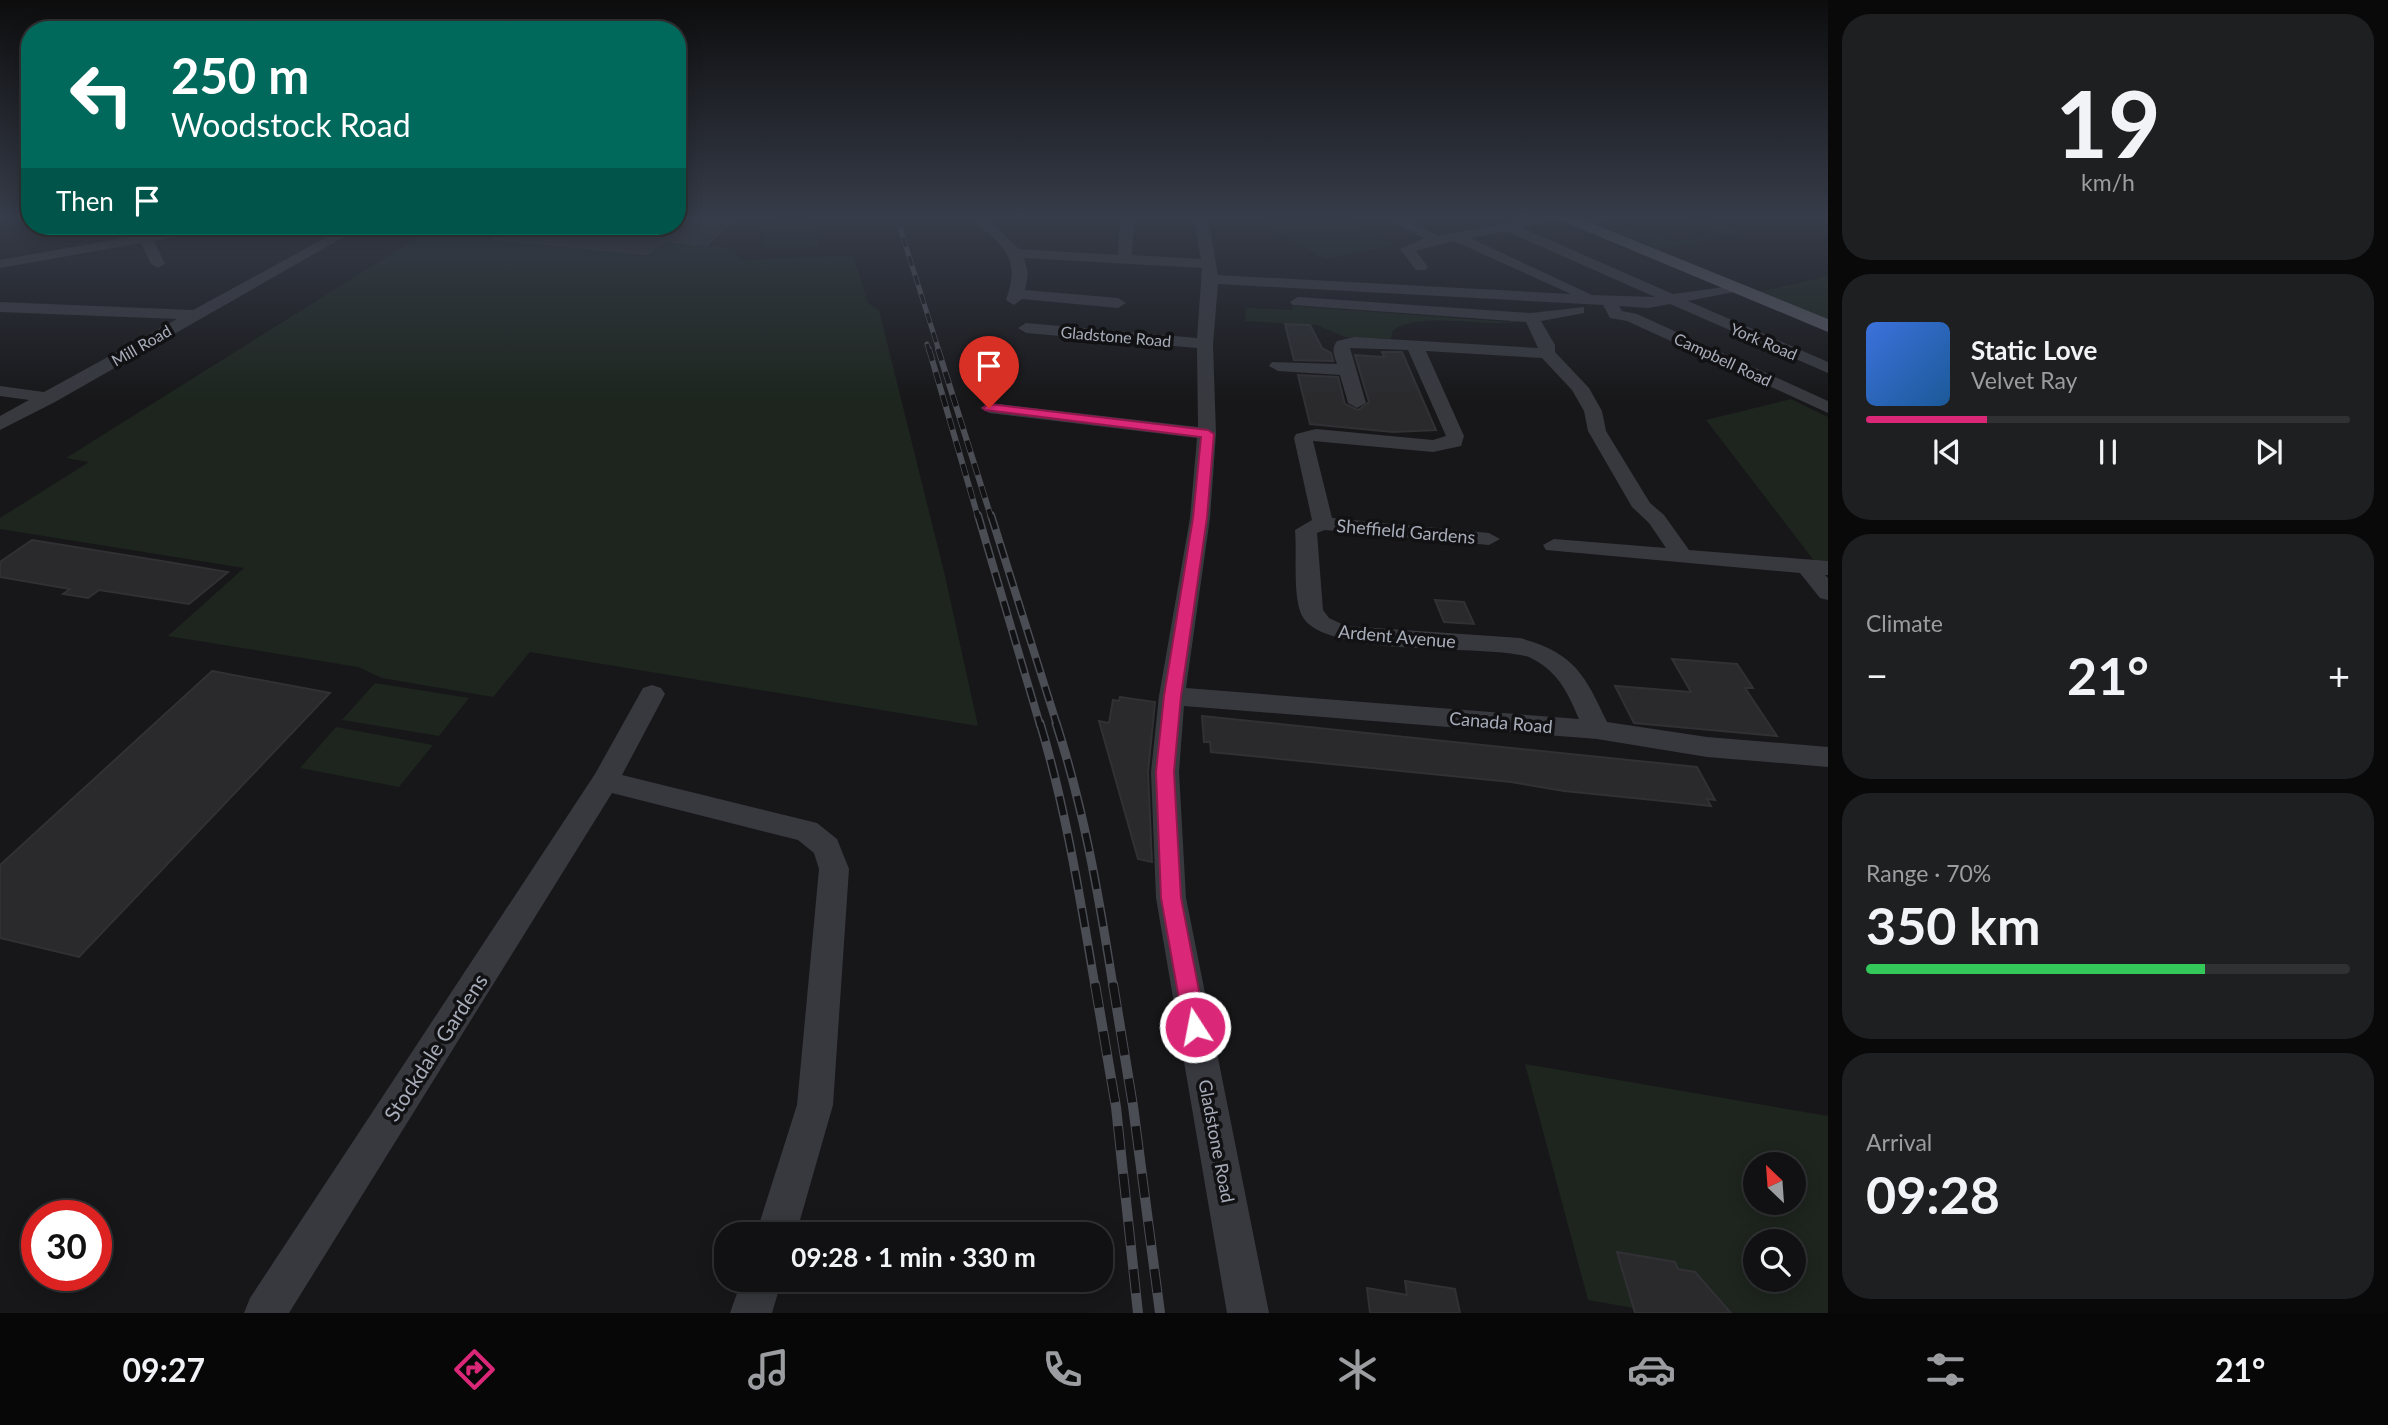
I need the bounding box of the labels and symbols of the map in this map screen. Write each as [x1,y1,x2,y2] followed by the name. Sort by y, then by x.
[1728,318,1800,364] street label: York Road
[108,320,174,370] street label: Mill Road
[1060,322,1172,350] street label: Gladstone Road
[1671,328,1775,390] street label: Campbell Road
[959,336,1019,408] pin
[1336,514,1476,548] street label: Sheffield Gardens
[1337,620,1457,652] street label: Ardent Avenue
[1448,707,1554,737] street label: Canada Road
[378,969,492,1125] street label: Stockdale Gardens
[1158,990,1232,1064] position arrow
[1194,1078,1240,1204] street label: Gladstone Road
[1743,1152,1806,1214] north arrow
[21,1200,112,1291] speed limit sign: 30

